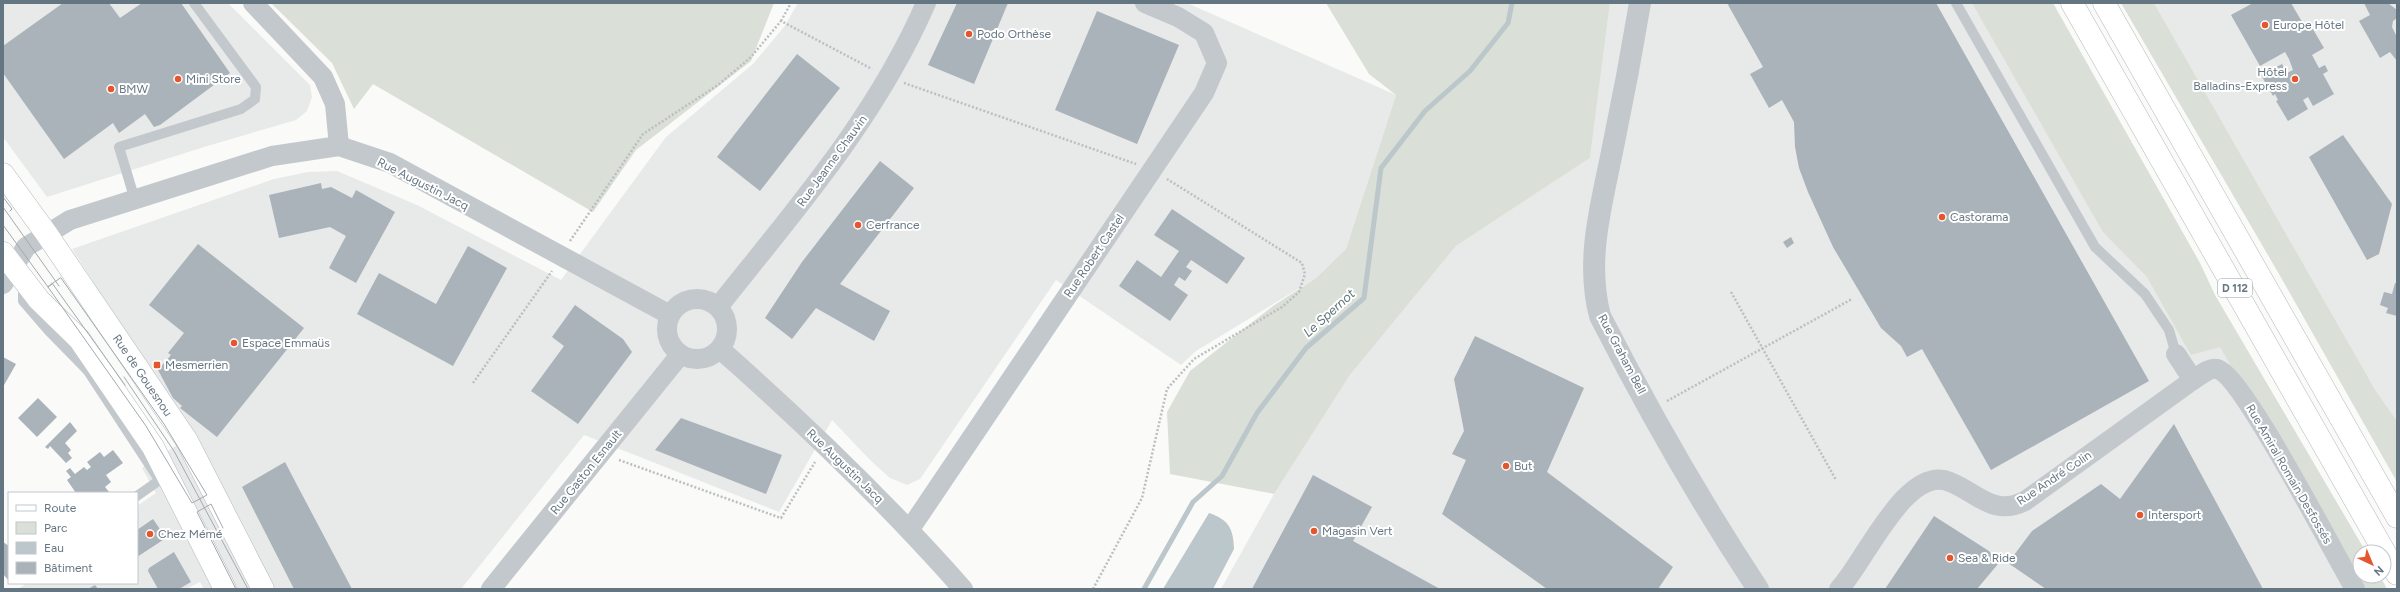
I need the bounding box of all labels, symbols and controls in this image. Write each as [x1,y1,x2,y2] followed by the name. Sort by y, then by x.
[2273,18,2344,32] place label: Europe Hôtel
[2260,20,2270,30] marker: Europe Hôtel
[977,27,1052,41] place label: Podo Orthèse
[964,29,974,39] marker: Podo Orthèse
[2193,65,2287,93] place label: Hôtel Balladins-Express
[186,72,241,86] place label: Mini Store
[173,74,183,84] marker: Mini Store
[2290,74,2300,84] marker: Hôtel Balladins-Express
[119,82,148,96] place label: BMW
[106,84,116,94] marker: BMW
[794,112,870,209] street label: Rue Jeanne Chauvin
[375,155,471,213] street label: Rue Augustin Jacq
[1950,210,2008,224] place label: Castorama
[1061,212,1127,300] street label: Rue Robert Castel
[1937,212,1947,222] marker: Castorama
[866,218,920,232] place label: Cerfrance
[853,220,863,230] marker: Cerfrance
[2218,279,2252,297] road number: D 112
[1300,285,1359,340] water label: Le Spernot
[1595,312,1649,396] street label: Rue Graham Bell
[110,332,175,419] street label: Rue de Gouesnou
[242,336,330,350] place label: Espace Emmaüs
[229,338,239,348] marker: Espace Emmaüs
[165,358,229,372] place label: Mesmerrien
[152,360,162,370] marker: Mesmerrien
[2243,402,2335,547] street label: Rue Amiral Romain Desfossés
[547,426,625,517] street label: Rue Gaston Esnault
[804,426,886,506] street label: Rue Augustin Jacq
[2014,448,2094,508] street label: Rue André Colin
[1514,459,1533,473] place label: But
[1501,461,1511,471] marker: But
[8,492,138,584] legend
[44,501,77,515] text: Route
[2148,508,2202,522] place label: Intersport
[2135,510,2145,520] marker: Intersport
[44,521,68,535] text: Parc
[1322,524,1393,538] place label: Magasin Vert
[1309,526,1319,536] marker: Magasin Vert
[158,527,223,541] place label: Chez Mémé
[145,529,155,539] marker: Chez Mémé
[44,541,64,555] text: Eau
[2352,544,2392,584] north arrow
[1958,551,2016,565] place label: Sea & Ride
[1945,553,1955,563] marker: Sea & Ride
[44,561,93,575] text: Bâtiment
[2371,563,2386,578] text: N

